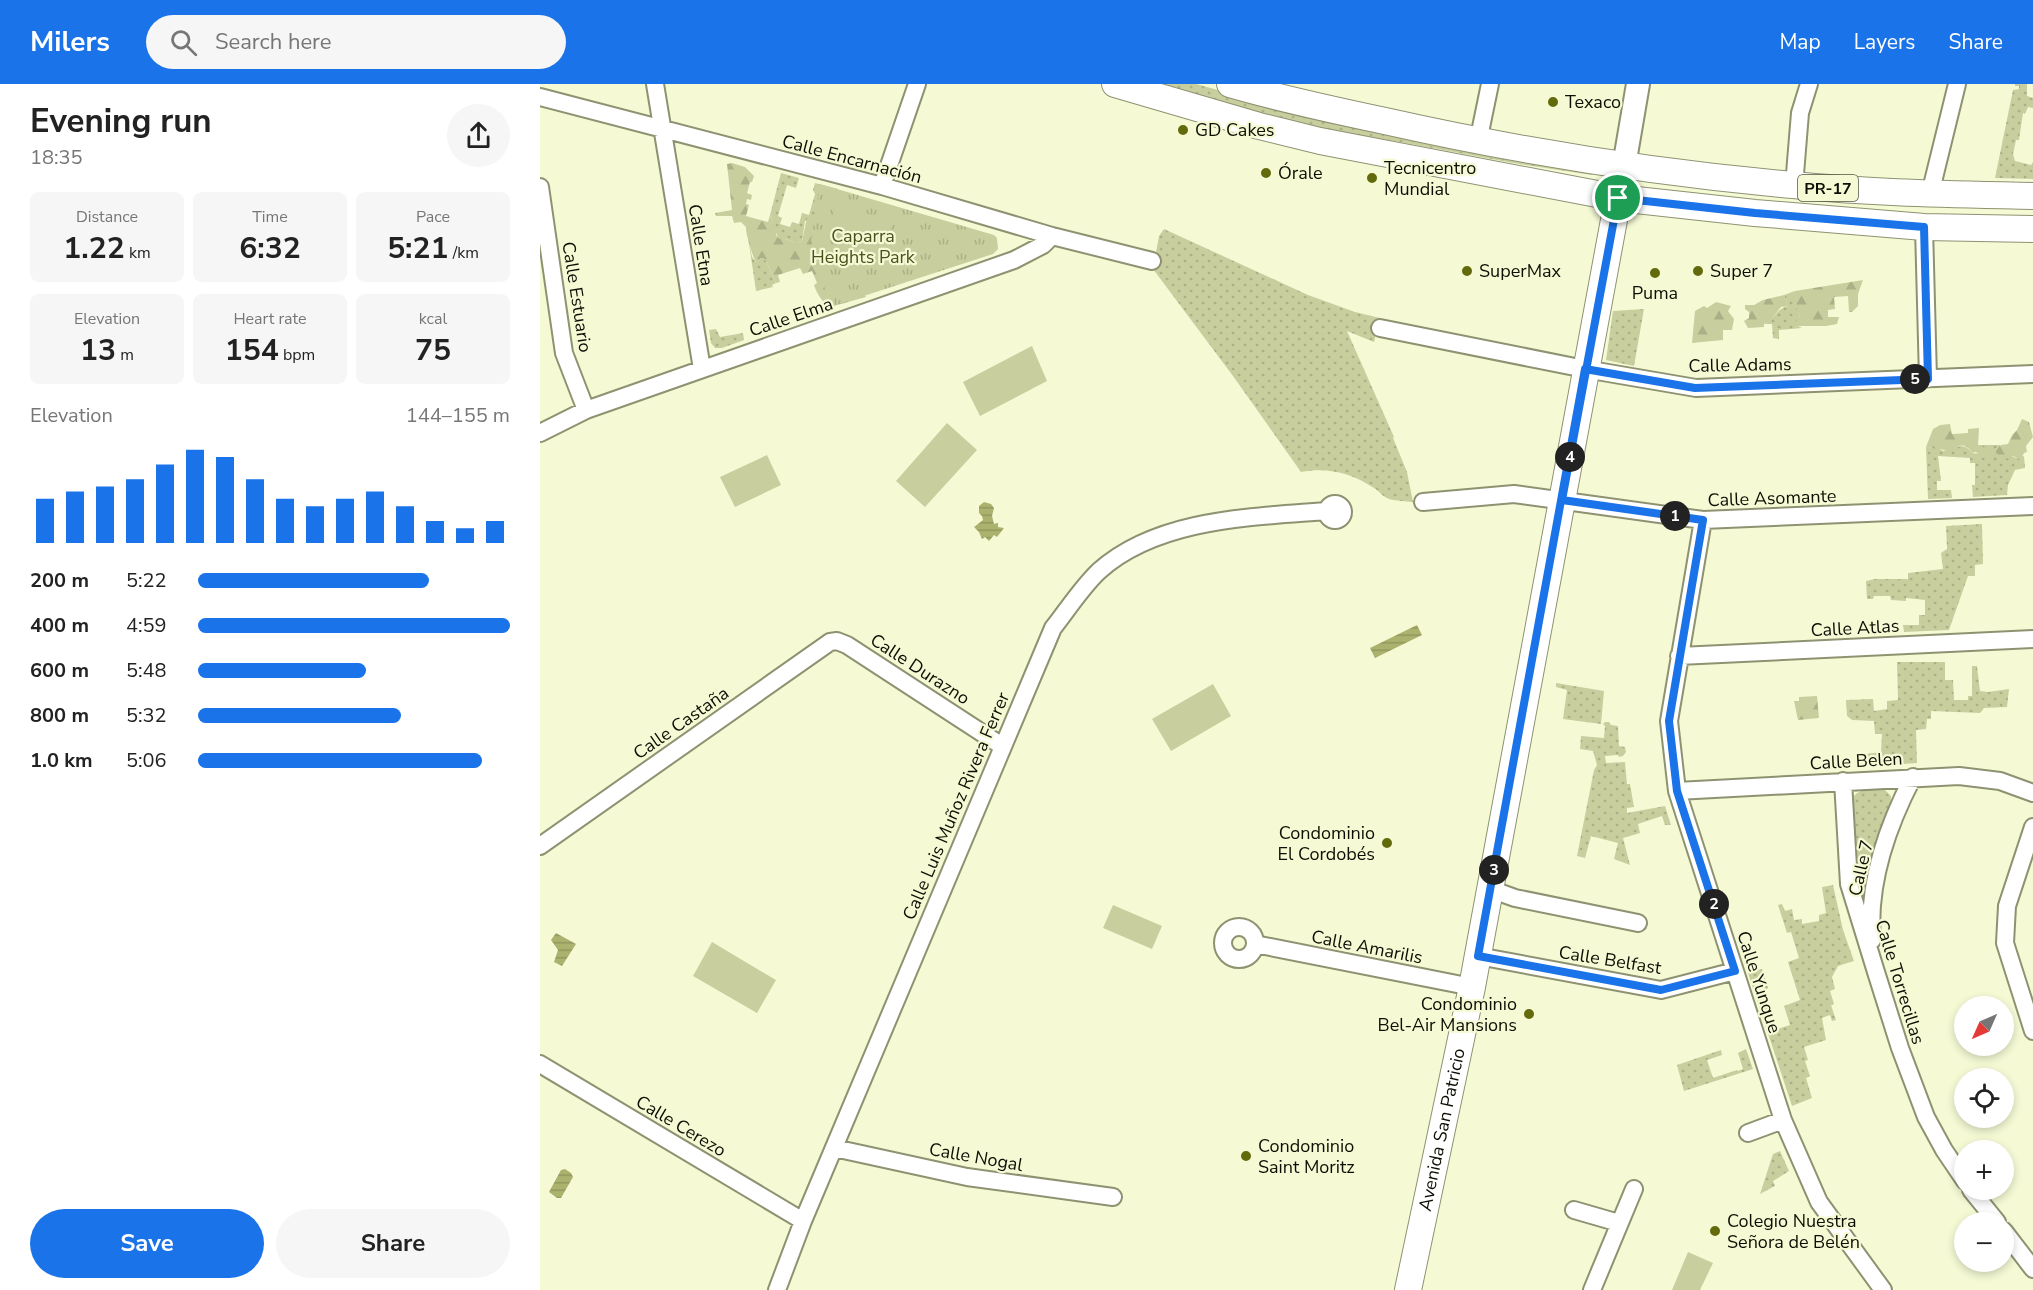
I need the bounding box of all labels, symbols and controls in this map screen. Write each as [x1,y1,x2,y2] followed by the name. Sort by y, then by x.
[146,15,566,69] search box
[30,23,110,61] text: Milers
[167,26,200,59] icon: search
[215,27,332,57] text: Search here
[1779,28,1821,56] text: Map
[1854,28,1915,56] text: Layers
[1948,28,2003,56] text: Share
[1565,90,1621,114] place label: Texaco
[1546,95,1560,109] marker: Texaco
[30,99,212,144] text: Evening run
[447,104,510,167] button: share
[1195,118,1274,142] place label: GD Cakes
[1176,123,1190,137] marker: GD Cakes
[780,129,924,189] street label: Calle Encarnación
[30,144,83,171] text: 18:35
[1384,156,1476,201] place label: Tecnicentro Mundial
[1278,161,1323,185] place label: Órale
[1259,166,1273,180] marker: Órale
[1365,171,1379,185] marker: Tecnicentro Mundial
[1592,172,1643,223] pin
[1798,175,1858,201] road number: PR-17
[1601,181,1634,214] icon: arrive
[683,202,719,288] street label: Calle Etna
[76,206,138,228] text: Distance
[252,206,288,228] text: Time
[416,206,450,228] text: Pace
[811,224,916,269] park label: Caparra Heights Park
[63,228,125,269] text: 1.22
[239,228,301,269] text: 6:32
[387,228,449,269] text: 5:21
[556,240,598,354] street label: Calle Estuario
[125,242,151,264] text: km
[449,242,479,264] text: /km
[1479,259,1562,283] place label: SuperMax
[1710,259,1773,283] place label: Super 7
[1460,264,1474,278] marker: SuperMax
[1691,264,1705,278] marker: Super 7
[1648,266,1662,280] marker: Puma
[1632,281,1678,305] place label: Puma
[746,292,836,342] street label: Calle Elma
[74,308,140,330] text: Elevation
[233,308,307,330] text: Heart rate
[419,308,447,330] text: kcal
[80,330,116,371] text: 13
[225,330,279,371] text: 154
[415,330,451,371] text: 75
[116,344,134,366] text: m
[279,344,315,366] text: bpm
[1688,352,1792,378] street label: Calle Adams
[1900,364,1930,394] pin: 5
[1910,368,1920,390] text: 5
[30,402,113,429] text: Elevation
[406,402,510,429] text: 144–155 m
[1555,442,1585,472] pin: 4
[1565,446,1575,468] text: 4
[1707,484,1837,512] street label: Calle Asomante
[1660,501,1690,531] pin: 1
[1670,505,1680,527] text: 1
[30,567,89,594] text: 200 m
[126,567,167,594] text: 5:22
[30,612,89,639] text: 400 m
[126,612,167,639] text: 4:59
[1810,614,1900,642] street label: Calle Atlas
[866,628,974,710] street label: Calle Durazno
[30,657,89,684] text: 600 m
[126,657,167,684] text: 5:48
[628,681,734,765] street label: Calle Castaña
[897,688,1015,924] street label: Calle Luis Muñoz Rivera Ferrer
[30,702,89,729] text: 800 m
[126,702,167,729] text: 5:32
[30,747,93,774] text: 1.0 km
[126,747,167,774] text: 5:06
[1809,747,1903,775] street label: Calle Belen
[1278,821,1375,866] place label: Condominio El Cordobés
[1380,836,1394,850] marker: Condominio El Cordobés
[1843,838,1879,898] street label: Calle 7
[1479,855,1509,885] pin: 3
[1489,859,1499,881] text: 3
[1699,889,1729,919] pin: 2
[1709,893,1719,915] text: 2
[1870,917,1930,1047] street label: Calle Torrecillas
[1309,924,1425,970] street label: Calle Amarilis
[1731,928,1787,1036] street label: Calle Yunque
[1557,940,1664,980] street label: Calle Belfast
[1378,992,1517,1037] place label: Condominio Bel-Air Mansions
[1954,996,2014,1056] north arrow
[1954,996,2014,1272] map controls
[1522,1007,1536,1021] marker: Condominio Bel-Air Mansions
[1413,1046,1471,1213] street label: Avenida San Patricio
[1954,1068,2014,1128] button: locate
[631,1090,731,1162] street label: Calle Cerezo
[1258,1134,1355,1179] place label: Condominio Saint Moritz
[927,1137,1025,1177] street label: Calle Nogal
[1954,1140,2014,1200] button: +
[1239,1149,1253,1163] marker: Condominio Saint Moritz
[30,1209,264,1278] button: Save
[276,1209,510,1278] button: Share
[1727,1209,1860,1254] place label: Colegio Nuestra Señora de Belén
[1954,1212,2014,1272] button: −
[1708,1224,1722,1238] marker: Colegio Nuestra Señora de Belén

